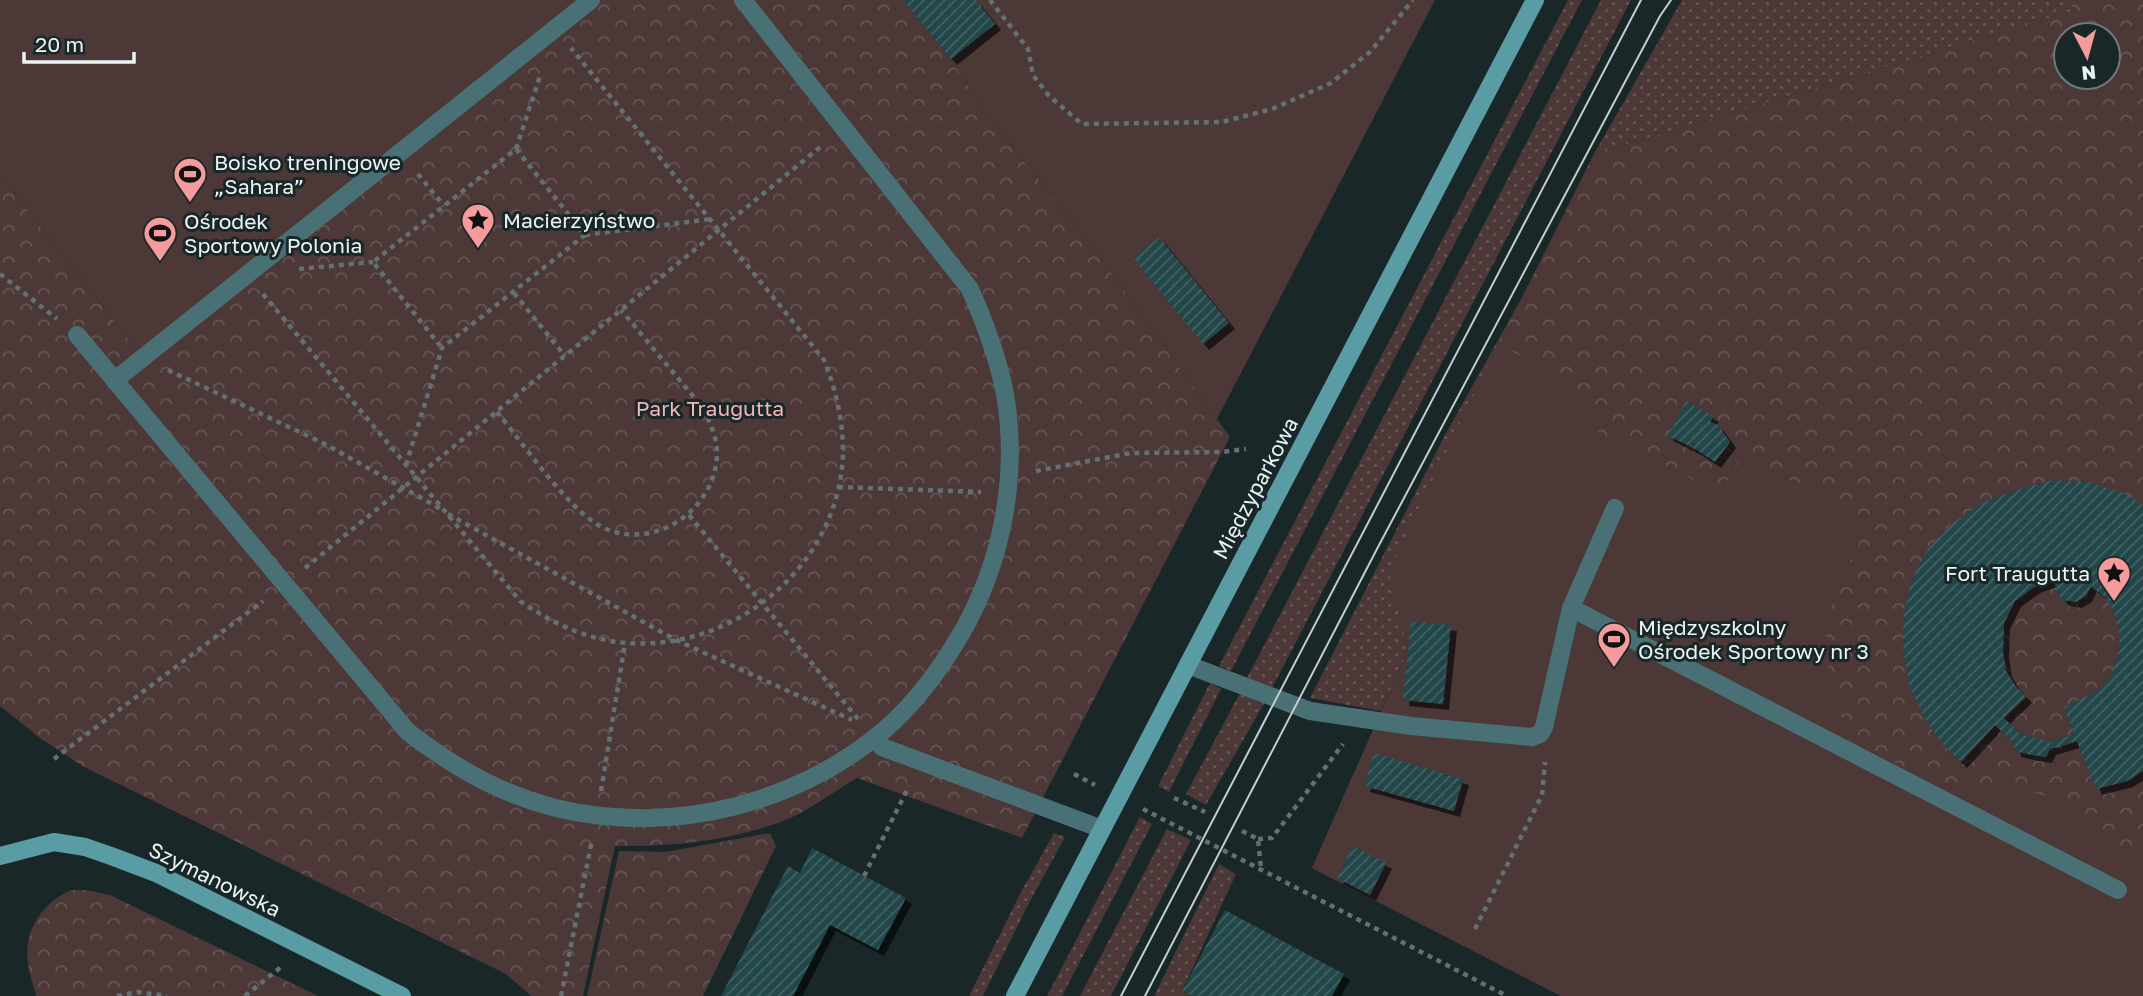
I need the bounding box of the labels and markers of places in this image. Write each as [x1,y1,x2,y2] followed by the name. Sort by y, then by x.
[214,149,401,199] place label: Boisko treningowe „Sahara”
[171,155,209,204] sports icon: Boisko treningowe „Sahara”
[459,201,497,250] place icon: Macierzyństwo
[503,207,655,233] place label: Macierzyństwo
[184,208,362,258] place label: Ośrodek Sportowy Polonia
[141,214,179,263] sports icon: Ośrodek Sportowy Polonia
[2095,554,2133,603] place icon: Fort Traugutta
[1945,560,2090,586] place label: Fort Traugutta
[1638,614,1869,664] place label: Międzyszkolny Ośrodek Sportowy nr 3
[1595,620,1633,669] sports icon: Międzyszkolny Ośrodek Sportowy nr 3

